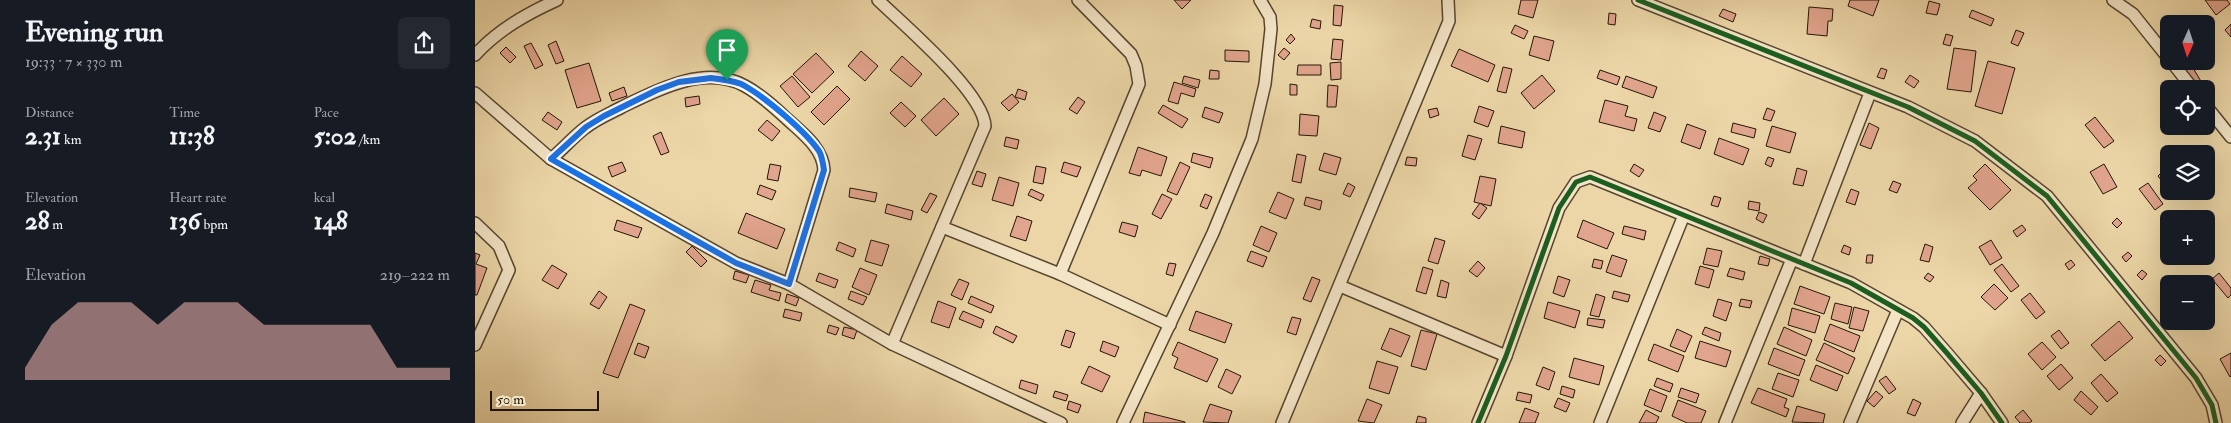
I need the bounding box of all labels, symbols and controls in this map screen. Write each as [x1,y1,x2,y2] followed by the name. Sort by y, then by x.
[25,15,163,50] text: Evening run
[2160,15,2215,70] north arrow
[2160,15,2215,330] map controls
[398,17,450,69] button: share
[706,29,748,80] pin
[713,36,741,64] icon: arrive
[25,52,122,72] text: 19:33 · 7 × 330 m
[2160,80,2215,135] button: locate
[25,104,74,121] text: Distance
[169,104,200,121] text: Time
[314,104,339,121] text: Pace
[25,121,61,152] text: 2.31
[169,121,215,152] text: 11:38
[314,121,356,152] text: 5:02
[61,131,82,148] text: km
[356,131,380,148] text: /km
[2160,145,2215,200] button: layers
[25,189,78,206] text: Elevation
[169,189,226,206] text: Heart rate
[314,189,335,206] text: kcal
[25,206,49,237] text: 28
[169,206,200,237] text: 136
[314,206,348,237] text: 148
[2160,210,2215,265] button: +
[49,216,63,233] text: m
[200,216,228,233] text: bpm
[25,265,86,285] text: Elevation
[380,265,450,285] text: 219–222 m
[2160,275,2215,330] button: −
[490,388,599,411] scale bar
[497,391,524,408] text: 50 m

